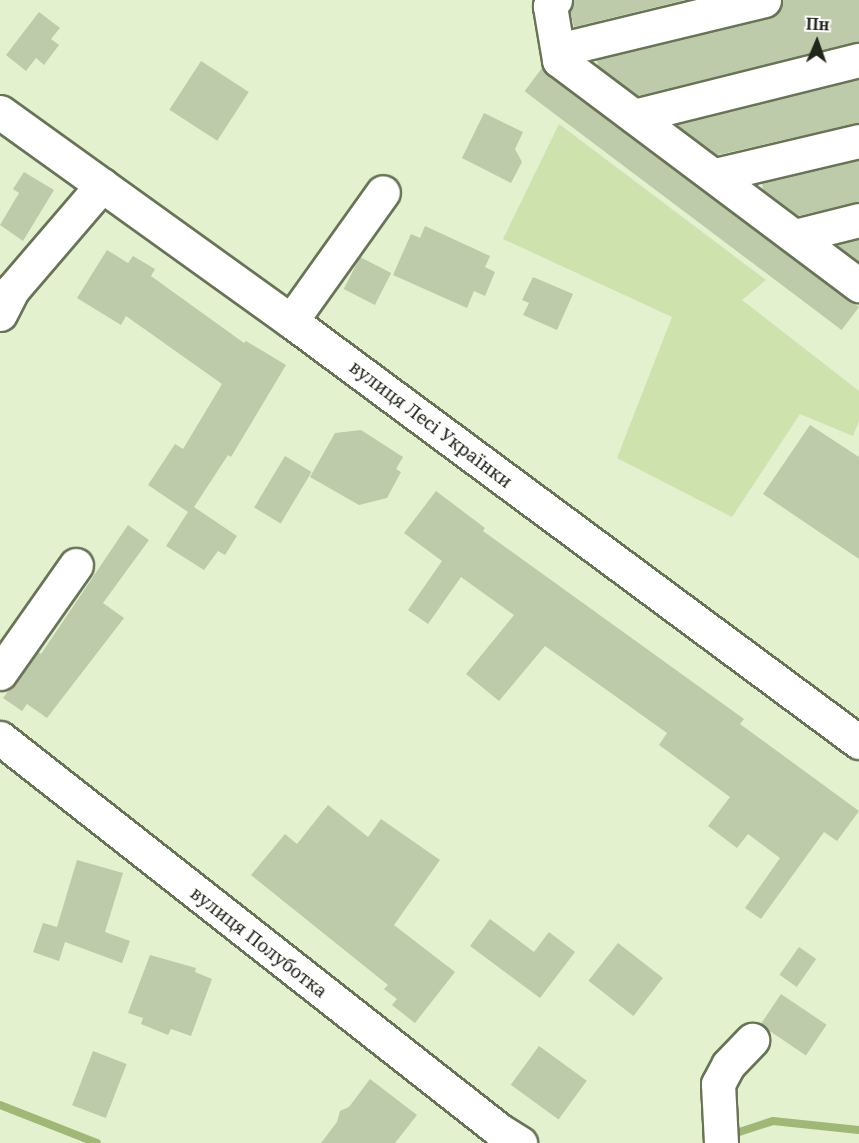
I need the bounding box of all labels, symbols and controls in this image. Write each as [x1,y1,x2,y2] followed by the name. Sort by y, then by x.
[787,12,847,72] north arrow
[805,13,830,35] text: Пн
[345,356,517,492] street label: вулиця Лесі Українки
[186,882,332,1002] street label: вулиця Полуботка

